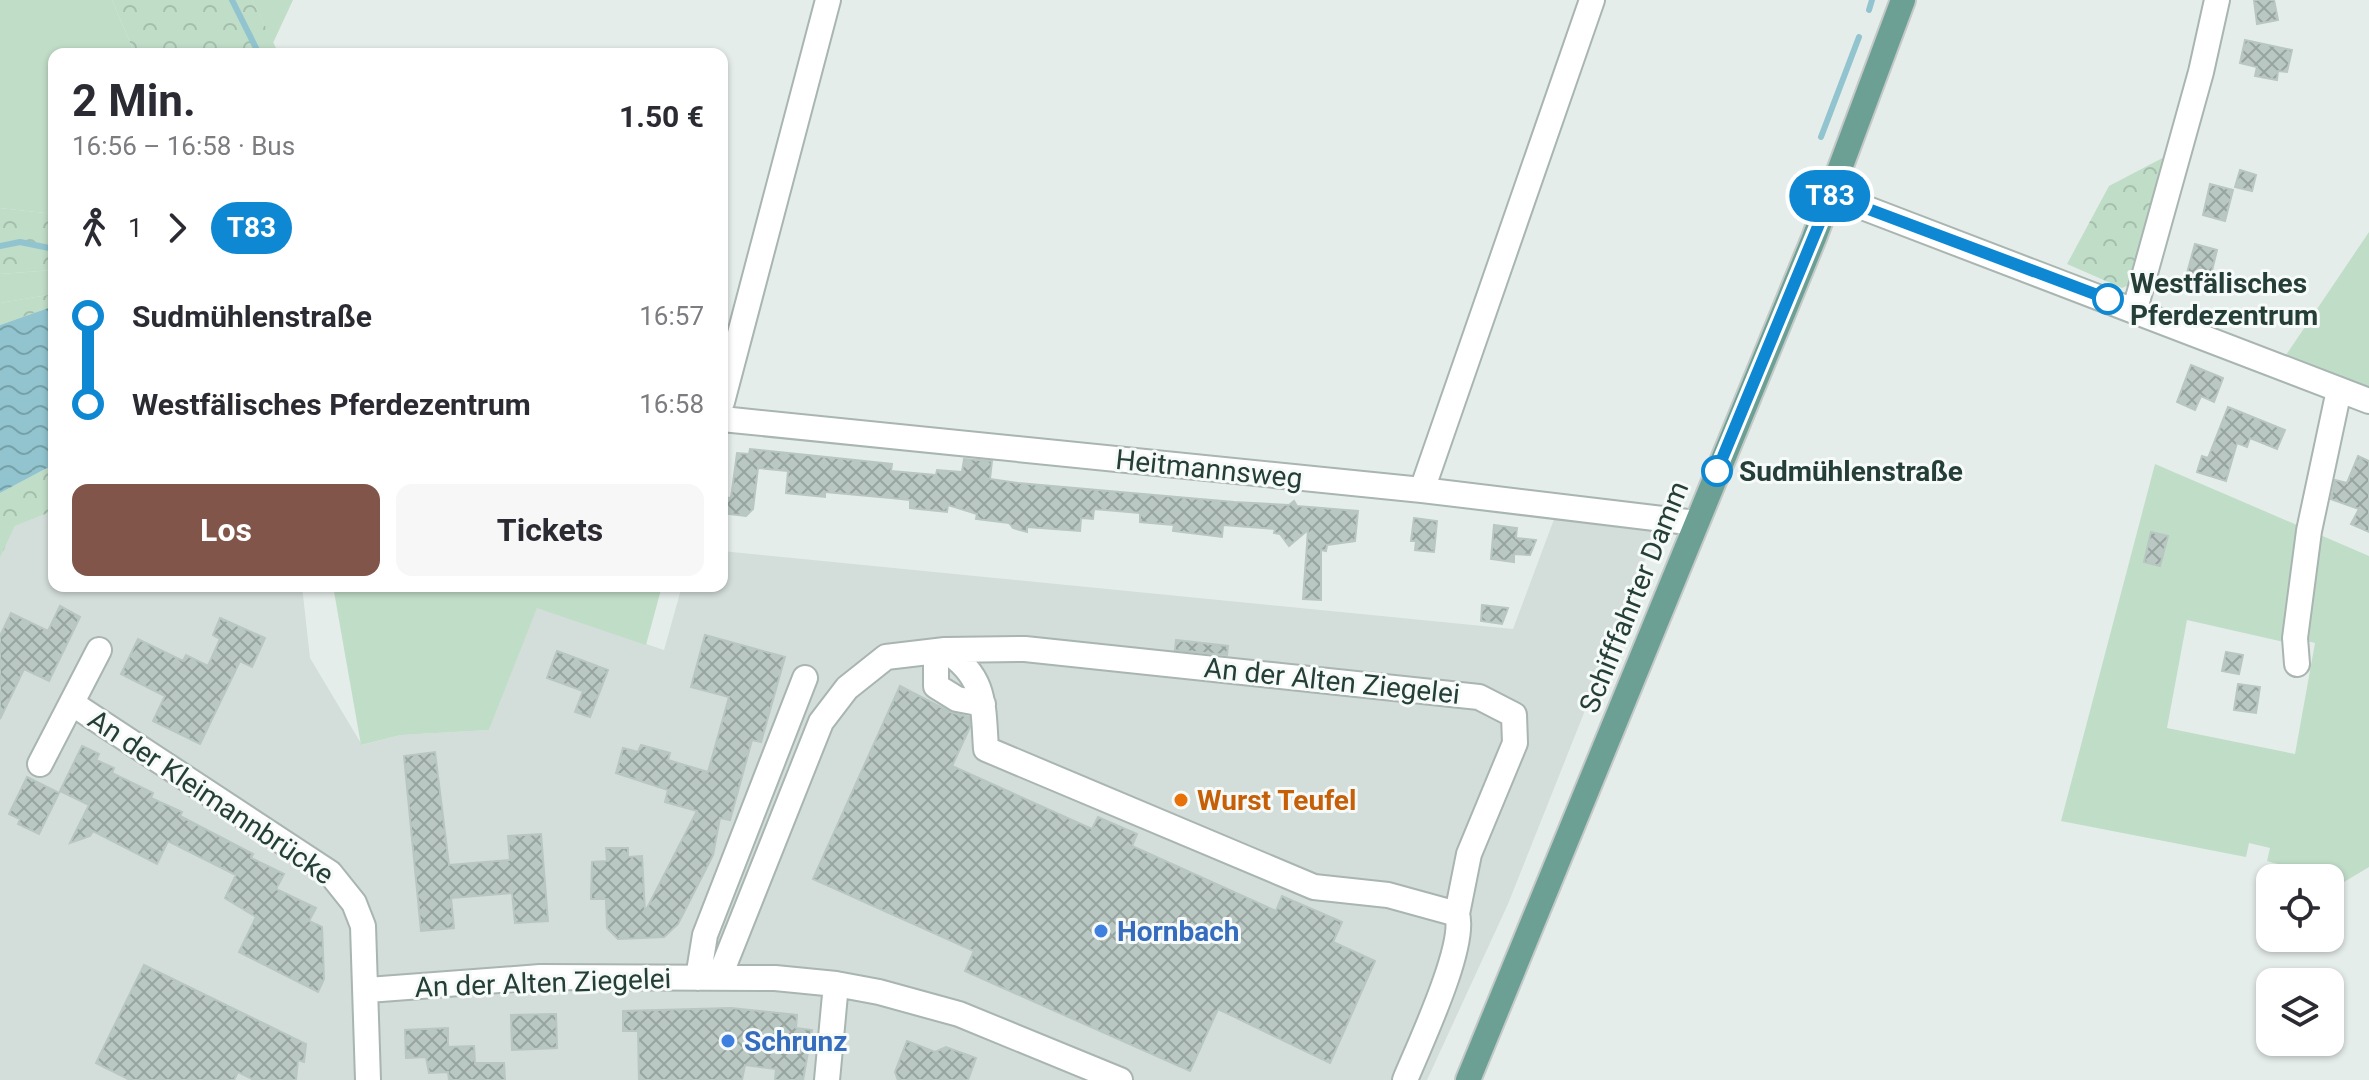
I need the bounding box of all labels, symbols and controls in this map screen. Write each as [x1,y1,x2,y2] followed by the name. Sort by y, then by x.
[72,75,196,127] text: 2 Min.
[619,99,704,134] text: 1.50 €
[72,131,295,161] text: 16:56 – 16:58 · Bus
[1784,170,1876,222] line badge: T83
[1805,179,1855,212] text: T83
[72,206,116,250] icon: walk
[155,206,199,250] icon: forward
[227,211,276,244] text: T83
[128,213,143,243] text: 1
[2130,267,2318,332] place label: Westfälisches Pferdezentrum
[2093,284,2123,314] marker: Westfälisches Pferdezentrum
[132,299,372,334] text: Sudmühlenstraße
[639,301,704,331] text: 16:57
[132,387,531,422] text: Westfälisches Pferdezentrum
[639,389,704,419] text: 16:58
[1114,443,1304,495] street label: Heitmannsweg
[1739,455,1963,488] place label: Sudmühlenstraße
[1702,456,1732,486] marker: Sudmühlenstraße
[1572,476,1696,718] street label: Schifffahrter Damm
[72,484,380,576] button: Los
[396,484,704,576] button: Tickets
[1203,651,1461,711] street label: An der Alten Ziegelei
[82,703,340,891] street label: An der Kleimannbrücke
[1197,784,1356,817] place label: Wurst Teufel
[1172,791,1190,809] marker: Wurst Teufel
[2256,864,2344,1056] map controls
[2256,864,2344,952] button: locate
[1117,915,1240,948] place label: Hornbach
[1092,922,1110,940] marker: Hornbach
[414,962,672,1004] street label: An der Alten Ziegelei
[2256,968,2344,1056] button: layers
[744,1025,847,1058] place label: Schrunz
[719,1032,737,1050] marker: Schrunz

